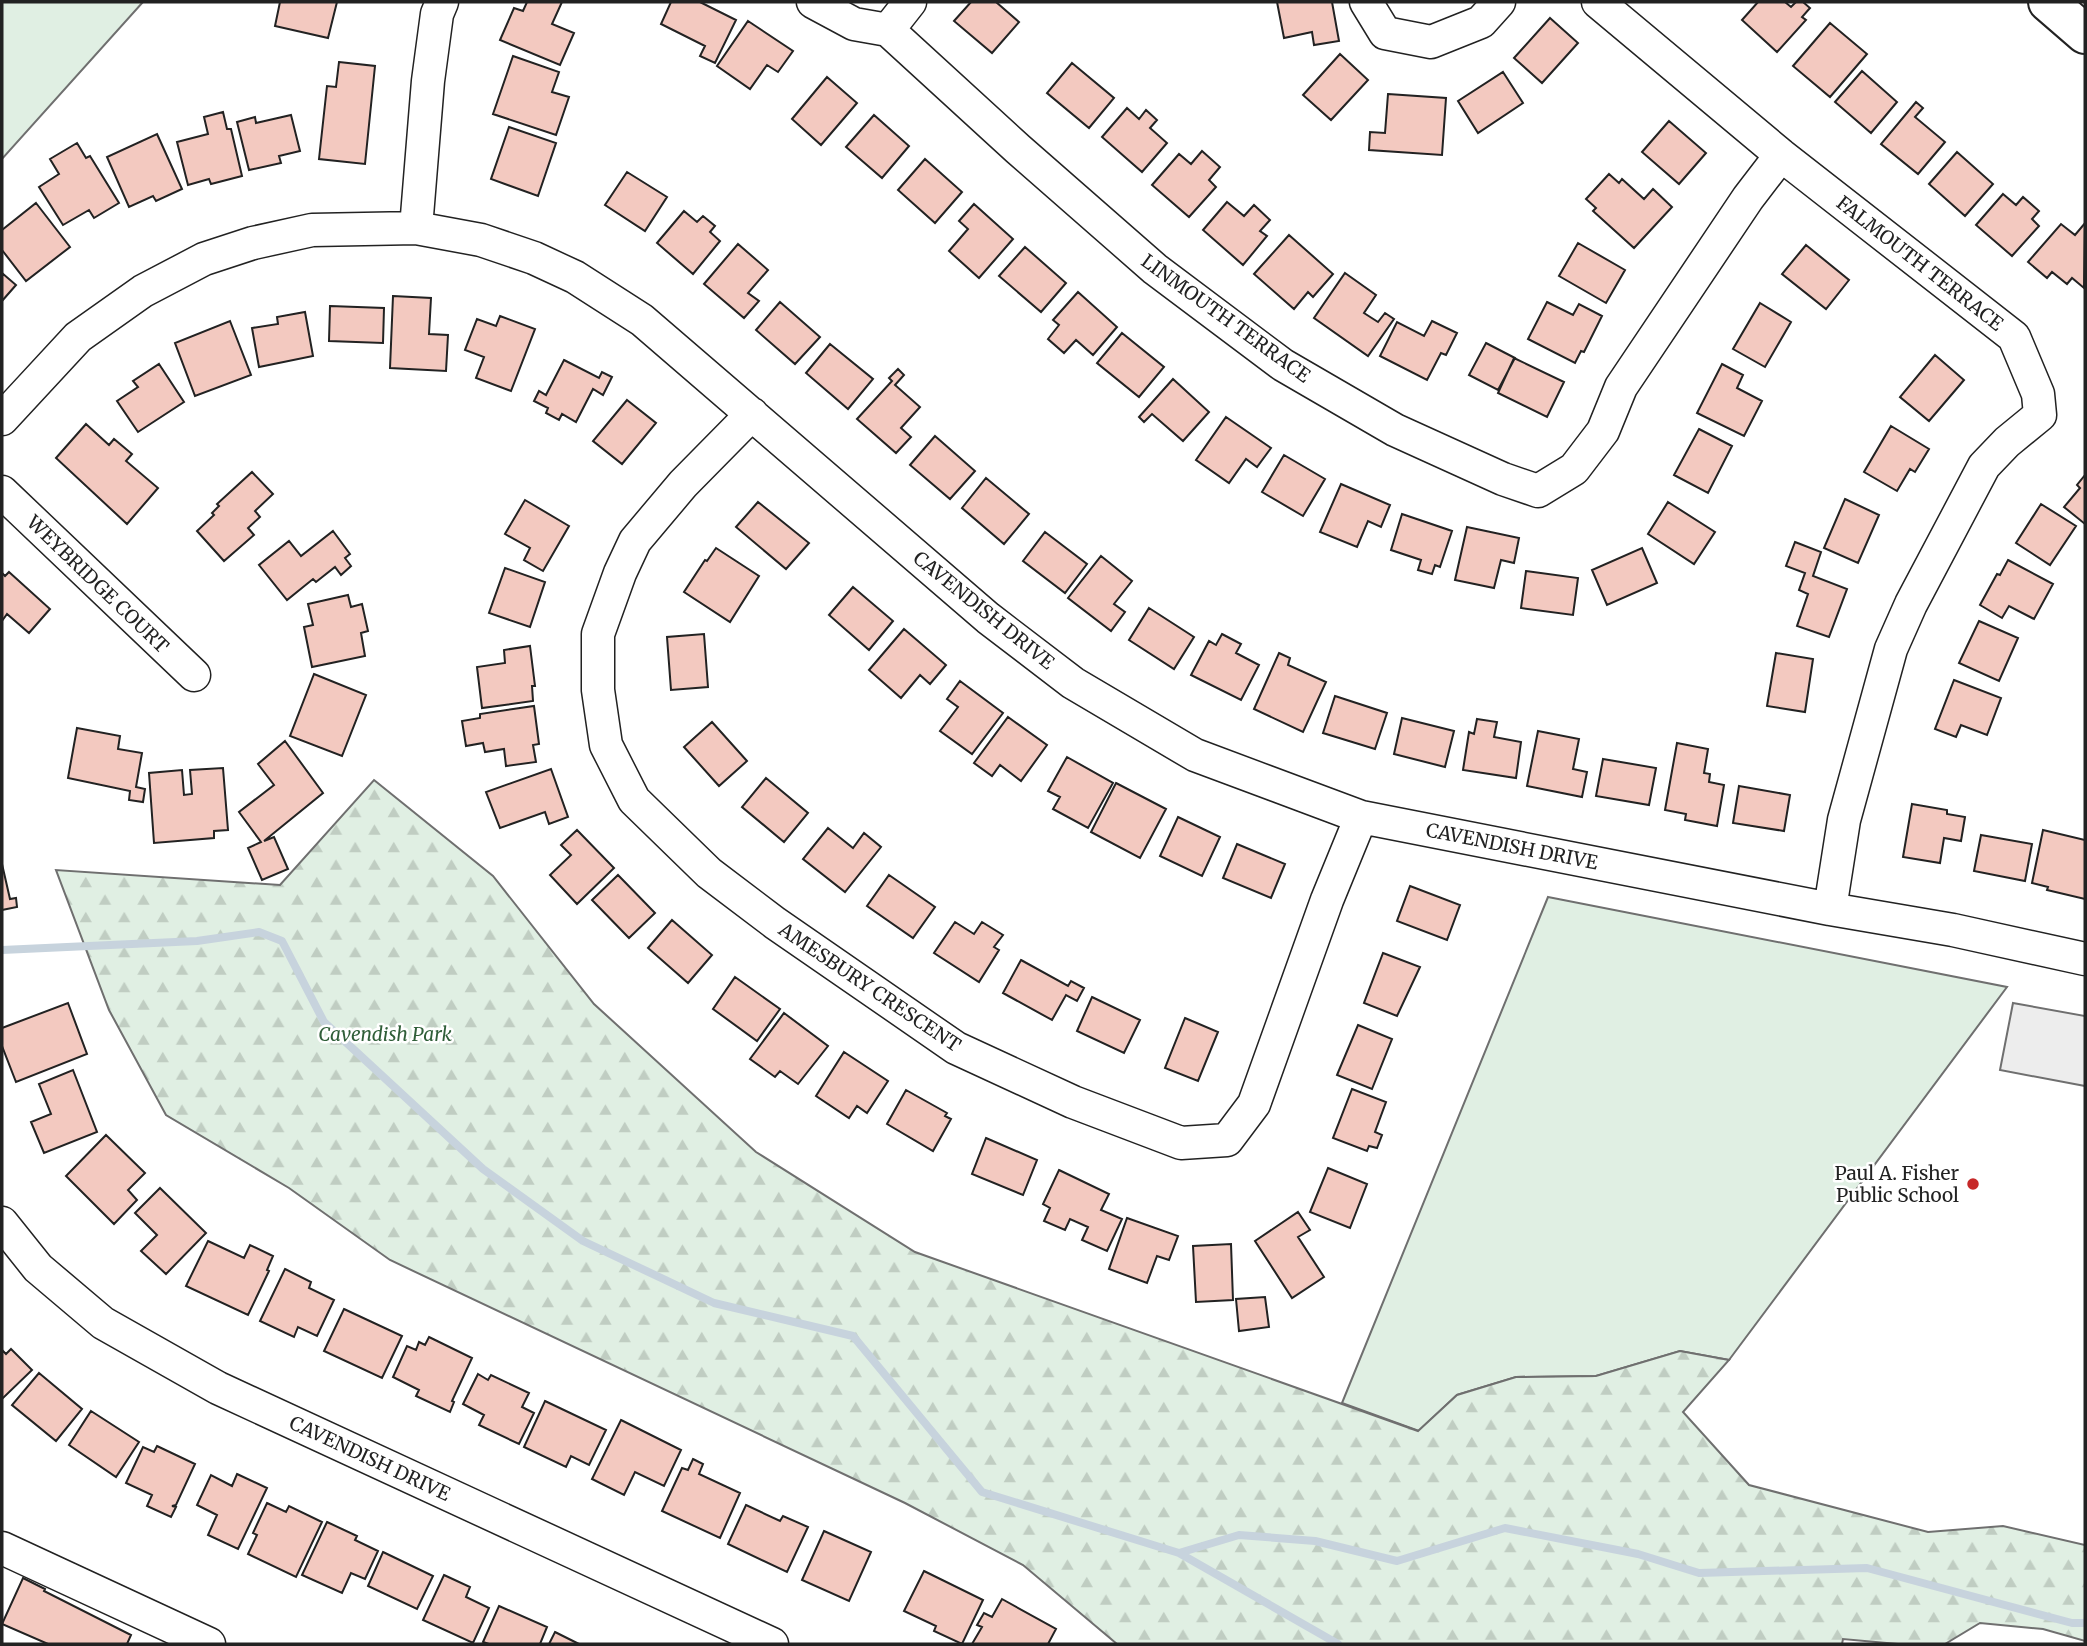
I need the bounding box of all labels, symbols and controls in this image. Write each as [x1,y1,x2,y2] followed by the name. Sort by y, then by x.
[1832,190,2008,336] street label: FALMOUTH TERRACE
[1137,249,1315,387] street label: LINMOUTH TERRACE
[21,509,174,658] street label: WEYBRIDGE COURT
[909,546,1059,674] street label: CAVENDISH DRIVE
[1424,818,1600,874] street label: CAVENDISH DRIVE
[774,917,966,1057] street label: AMESBURY CRESCENT
[318,1022,452,1046] park label: Cavendish Park
[1835,1161,1959,1207] place label: Paul A. Fisher Public School
[1965,1176,1981,1192] marker: Paul A. Fisher Public School
[286,1410,454,1506] street label: CAVENDISH DRIVE

